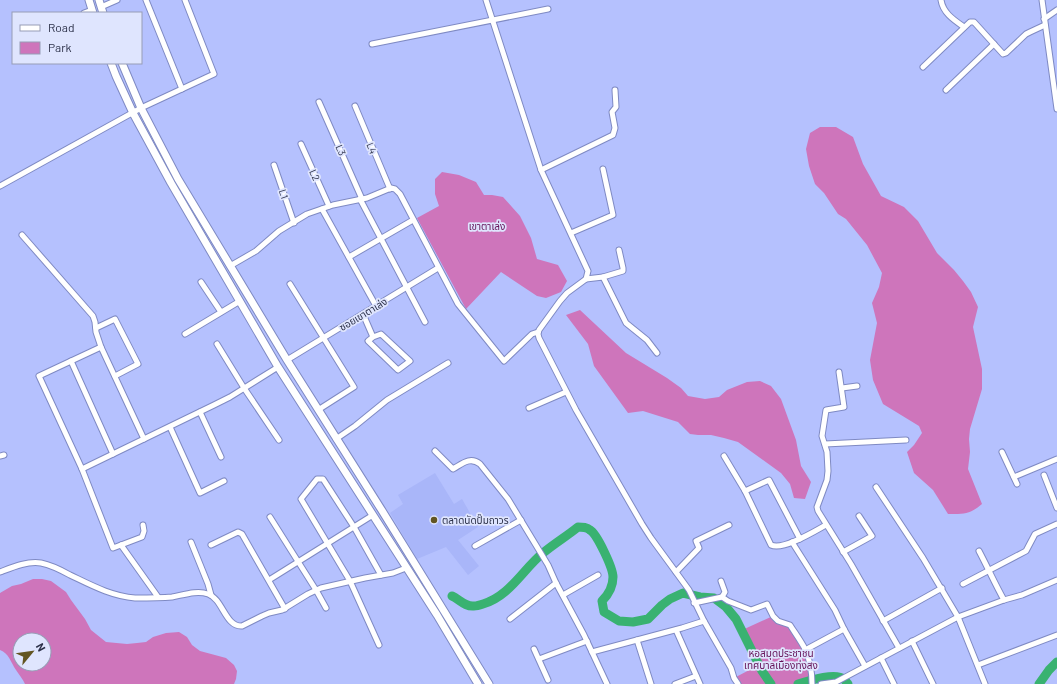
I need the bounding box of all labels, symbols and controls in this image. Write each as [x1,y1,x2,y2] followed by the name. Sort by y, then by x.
[12,12,142,64] legend
[48,20,75,34] text: Road
[48,40,72,54] text: Park
[364,140,380,156] street label: L4
[333,143,349,157] street label: L3
[307,168,323,182] street label: L2
[277,188,291,200] street label: L1
[469,220,505,232] park label: เขาตาเล่ง
[337,295,389,333] street label: ซอยเขาตาเล่ง
[442,513,509,526] place label: ตลาดนัดปั๊มถาวร
[429,515,439,525] marker: ตลาดนัดปั๊มถาวร
[12,632,52,672] north arrow
[34,641,49,653] text: N
[744,647,818,672] park label: หอสมุดประชาชน เทศบาลเมืองทุ่งสง

